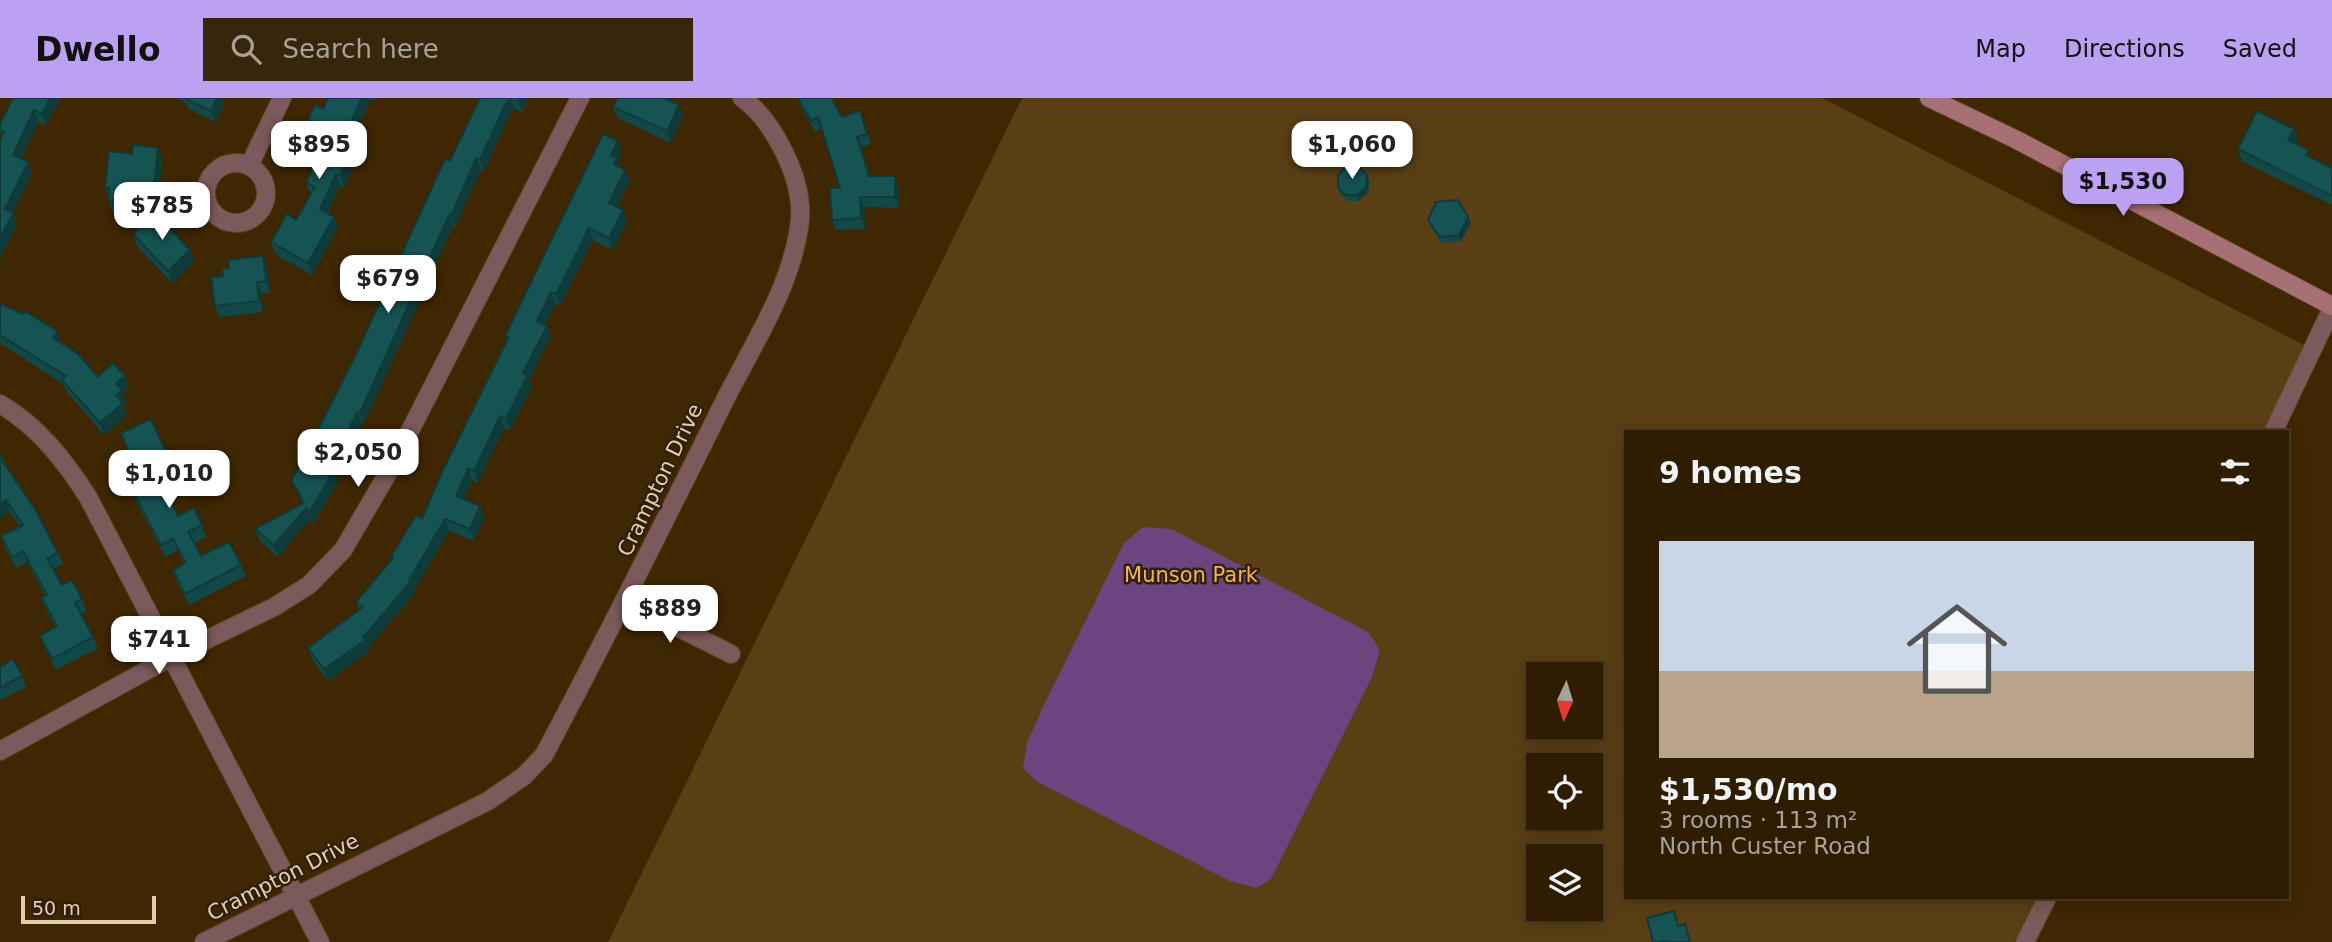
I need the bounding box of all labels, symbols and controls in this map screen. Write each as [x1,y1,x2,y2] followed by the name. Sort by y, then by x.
[203,18,693,81] search box
[35,30,161,69] text: Dwello
[227,30,265,68] icon: search
[283,34,439,64] text: Search here
[1975,35,2026,63] text: Map
[2064,35,2185,63] text: Directions
[2223,35,2297,63] text: Saved
[278,122,360,181] pin: $895
[1295,122,1409,181] pin: $1,060
[287,131,351,157] text: $895
[1308,131,1396,157] text: $1,060
[2066,158,2180,218] pin: $1,530
[2079,168,2167,194] text: $1,530
[121,183,203,242] pin: $785
[130,192,194,218] text: $785
[347,256,429,315] pin: $679
[356,265,420,291] text: $679
[613,400,707,560] street label: Crampton Drive
[301,430,415,489] pin: $2,050
[314,439,402,465] text: $2,050
[112,450,226,510] pin: $1,010
[2216,453,2254,491] icon: filters
[1659,455,1802,490] text: 9 homes
[125,460,213,486] text: $1,010
[1124,563,1259,587] park label: Munson Park
[629,586,711,645] pin: $889
[1894,586,2020,712] icon: home
[638,595,702,621] text: $889
[118,616,200,676] pin: $741
[127,626,191,652] text: $741
[1526,662,1603,738] north arrow
[1526,662,1603,921] map controls
[1526,753,1603,830] button: locate
[1659,772,1838,807] text: $1,530/mo
[1659,807,1857,833] text: 3 rooms · 113 m²
[203,828,363,926] street label: Crampton Drive
[1659,833,1871,859] text: North Custer Road
[1526,844,1603,921] button: layers
[21,893,156,925] scale bar
[32,897,81,919] text: 50 m

